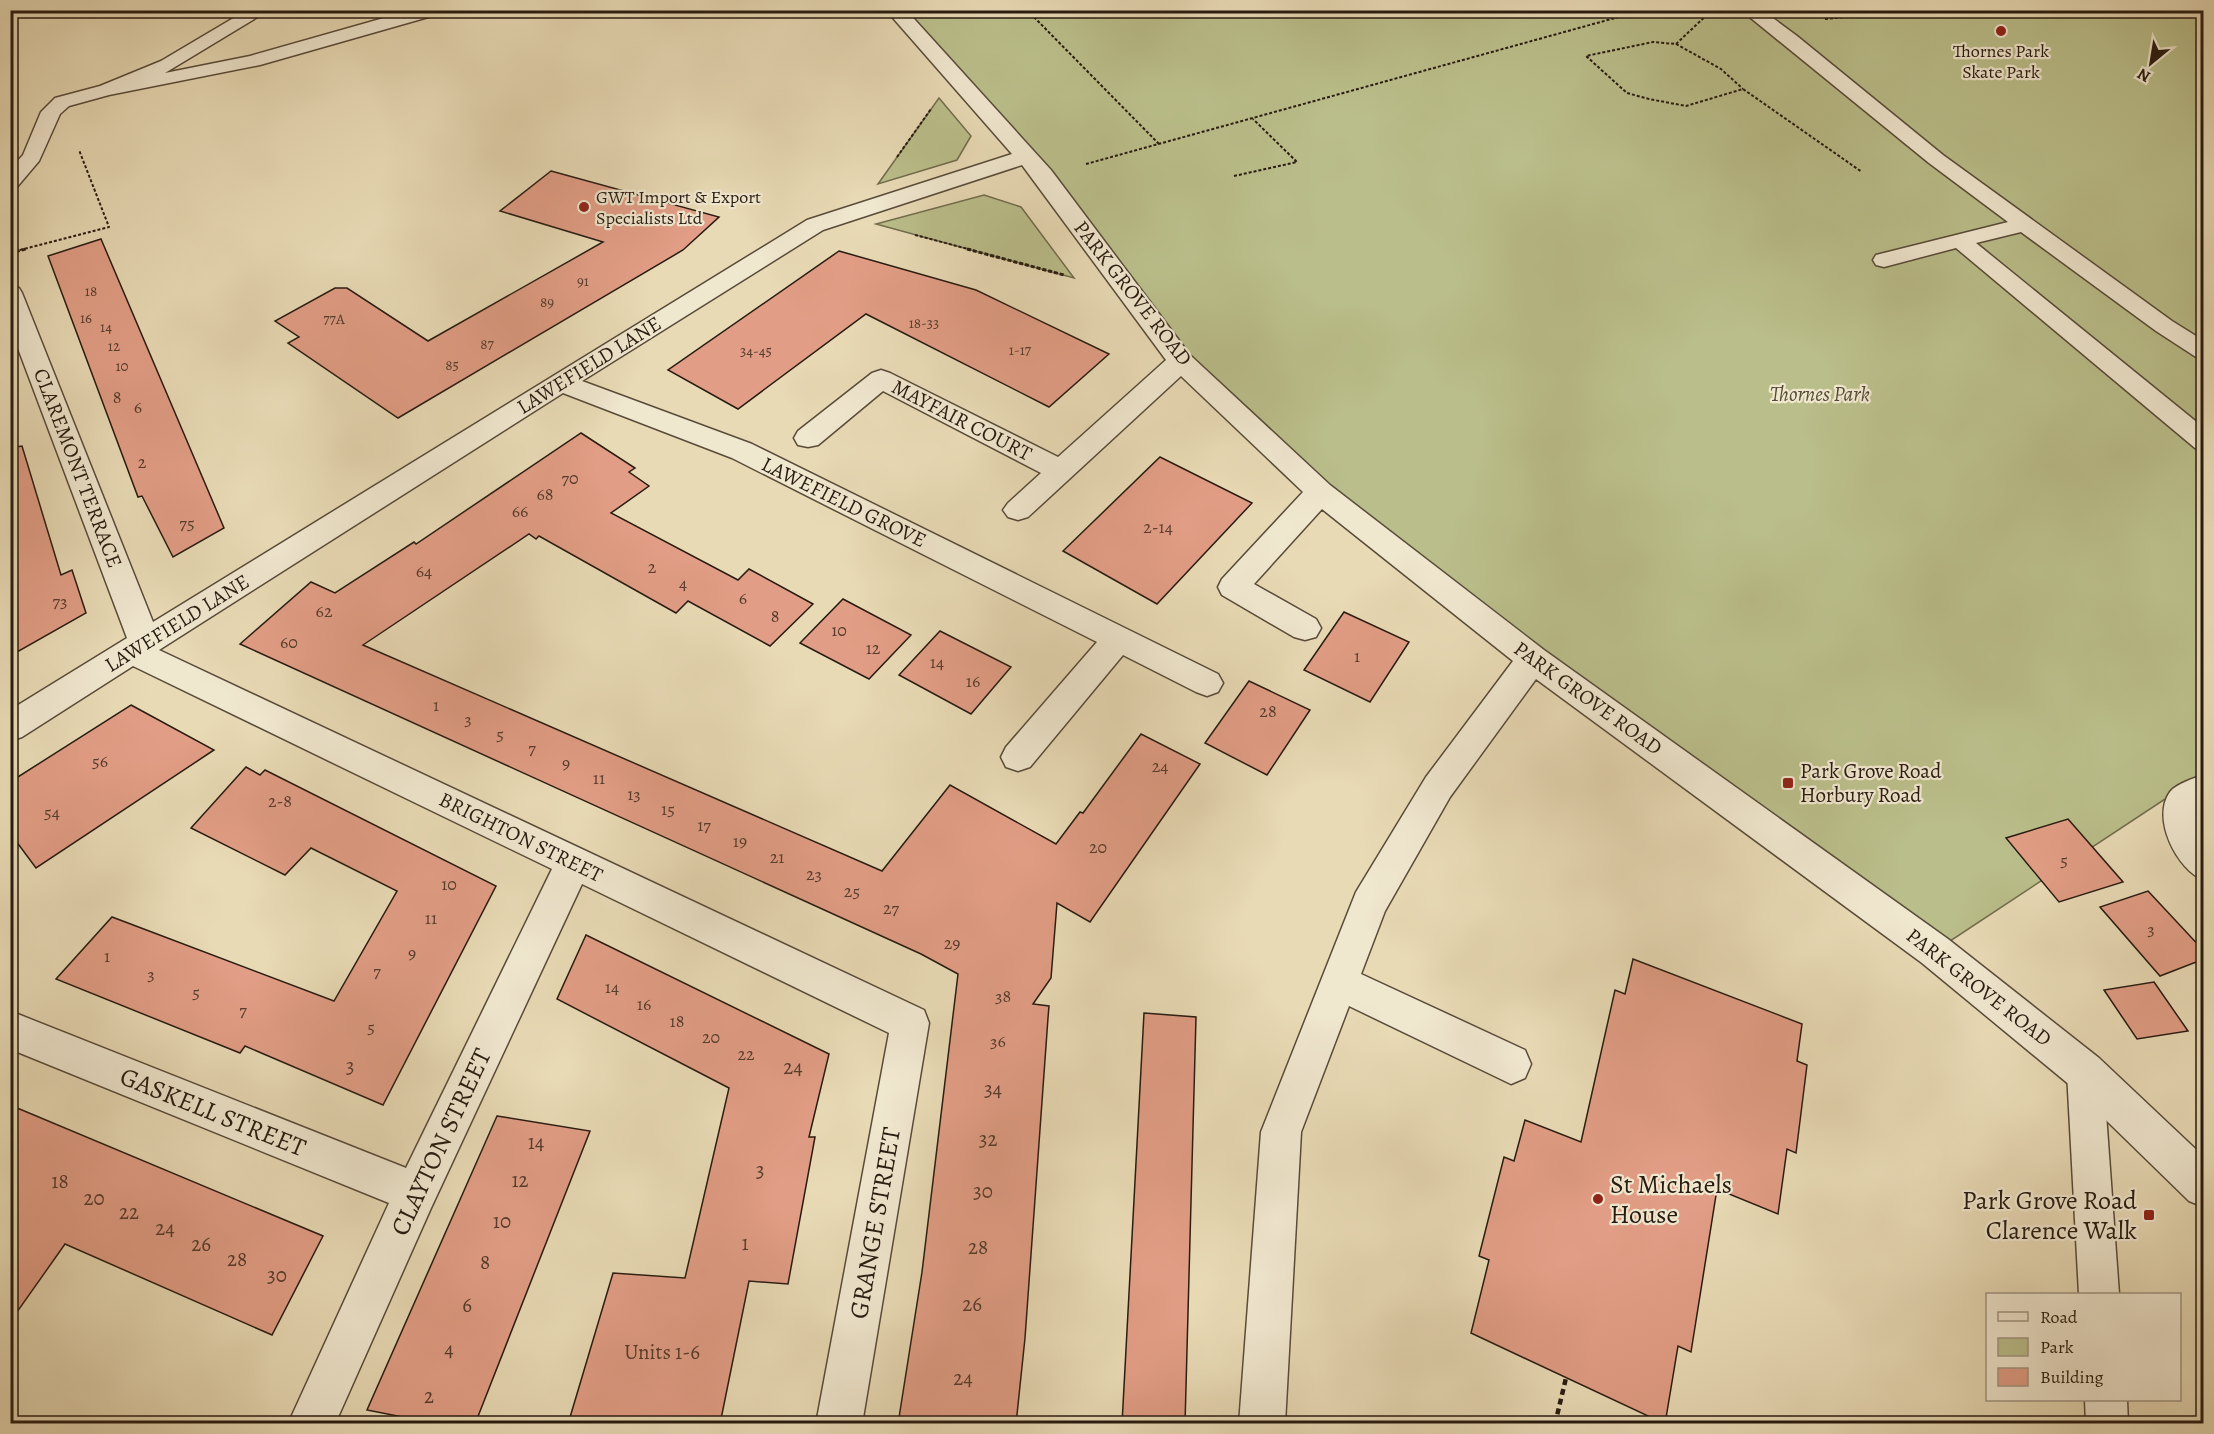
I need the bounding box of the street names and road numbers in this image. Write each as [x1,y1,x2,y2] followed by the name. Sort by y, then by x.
[1067,214,1199,372] street label: PARK GROVE ROAD
[511,309,667,421] street label: LAWEFIELD LANE
[27,364,129,572] street label: CLAREMONT TERRACE
[887,373,1037,468] street label: MAYFAIR COURT
[757,450,931,554] street label: LAWEFIELD GROVE
[99,567,255,679] street label: LAWEFIELD LANE
[1508,635,1668,761] street label: PARK GROVE ROAD
[434,785,608,889] street label: BRIGHTON STREET
[1900,921,2058,1053] street label: PARK GROVE ROAD
[382,1043,500,1241] street label: CLAYTON STREET
[115,1059,311,1165] street label: GASKELL STREET
[841,1125,909,1321] street label: GRANGE STREET

